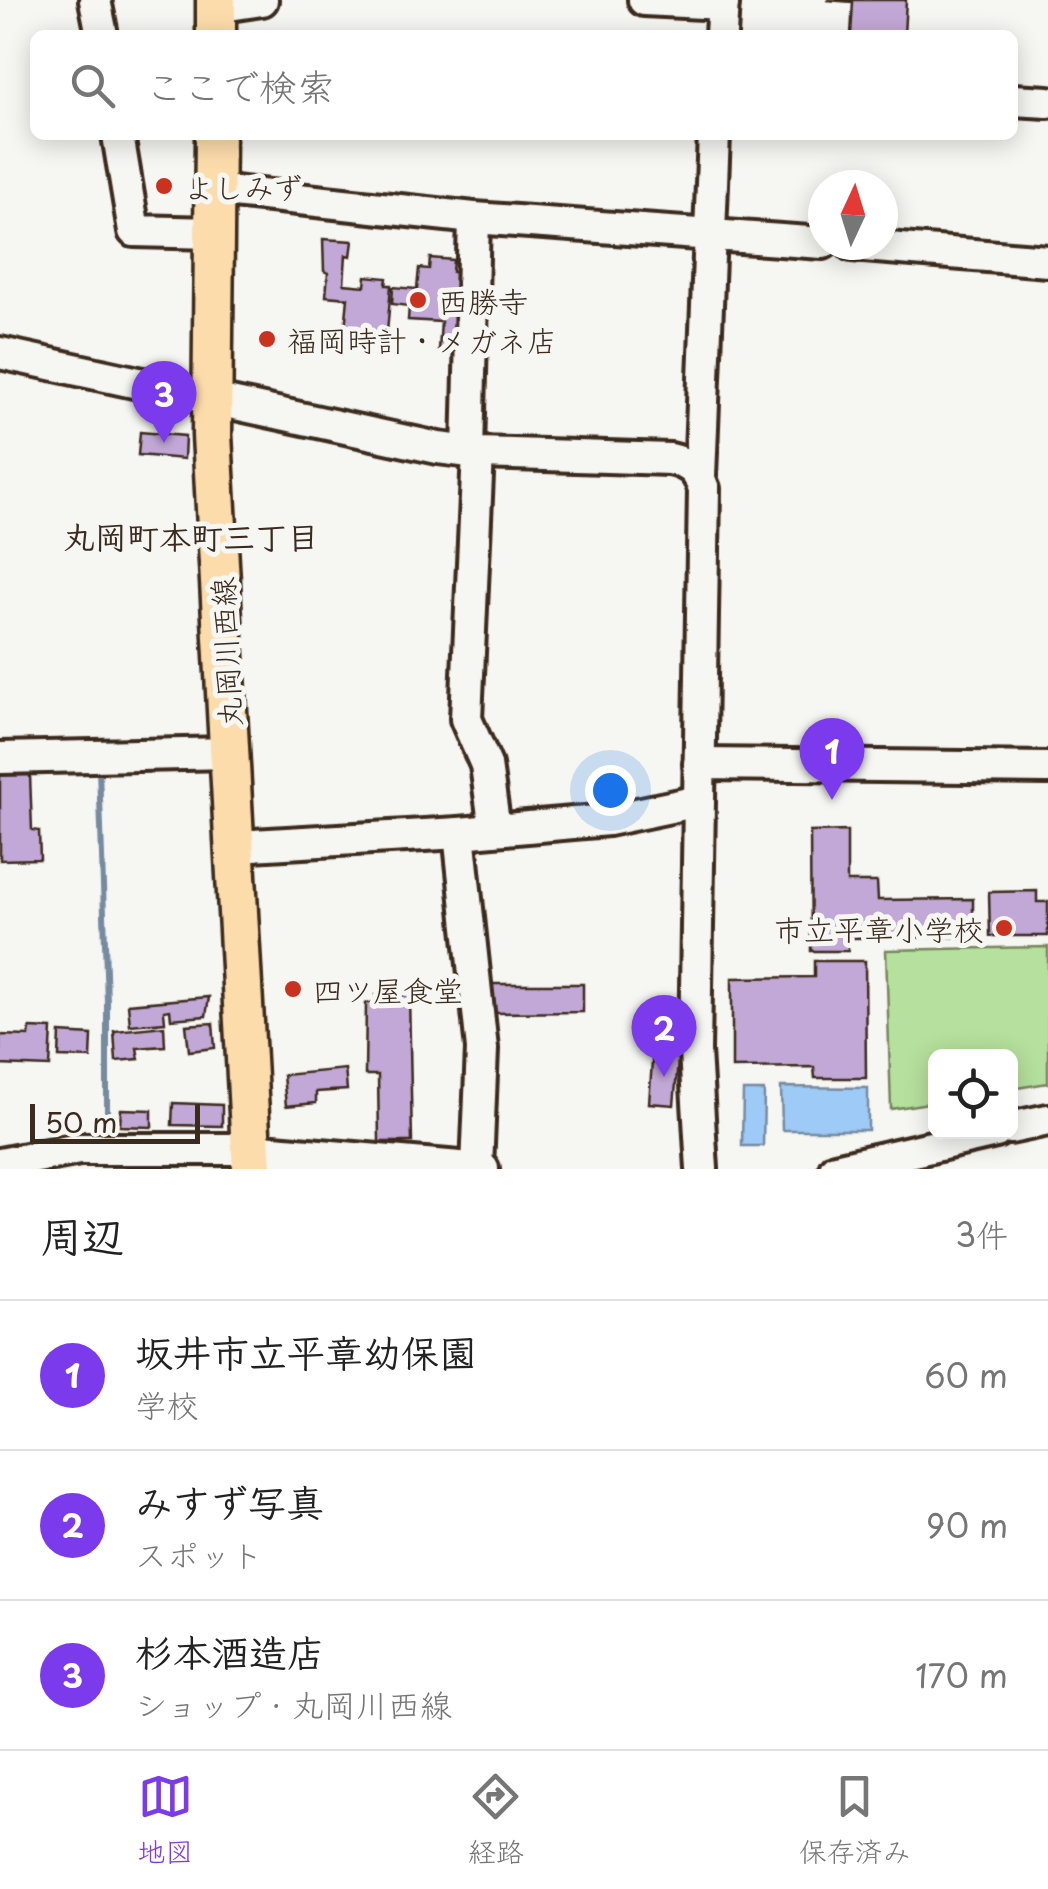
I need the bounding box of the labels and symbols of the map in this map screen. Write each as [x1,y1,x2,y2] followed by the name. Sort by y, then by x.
[184,164,303,209] place label: よしみず
[808,170,898,260] north arrow
[153,175,175,197] marker: よしみず
[438,278,528,323] place label: 西勝寺
[407,289,429,311] marker: 西勝寺
[287,317,557,362] place label: 福岡時計・メガネ店
[256,328,278,350] marker: 福岡時計・メガネ店
[132,360,196,443] pin: 3
[63,512,319,560] district label: 丸岡町本町三丁目
[199,576,251,728] street label: 丸岡川西線
[800,718,864,800] pin: 1
[585,765,636,816] your location
[774,906,984,951] place label: 市立平章小学校
[993,917,1015,939] marker: 市立平章小学校
[313,967,463,1012] place label: 四ツ屋食堂
[282,978,304,1000] marker: 四ツ屋食堂
[632,994,696,1077] pin: 2
[30,1099,200,1144] scale bar

